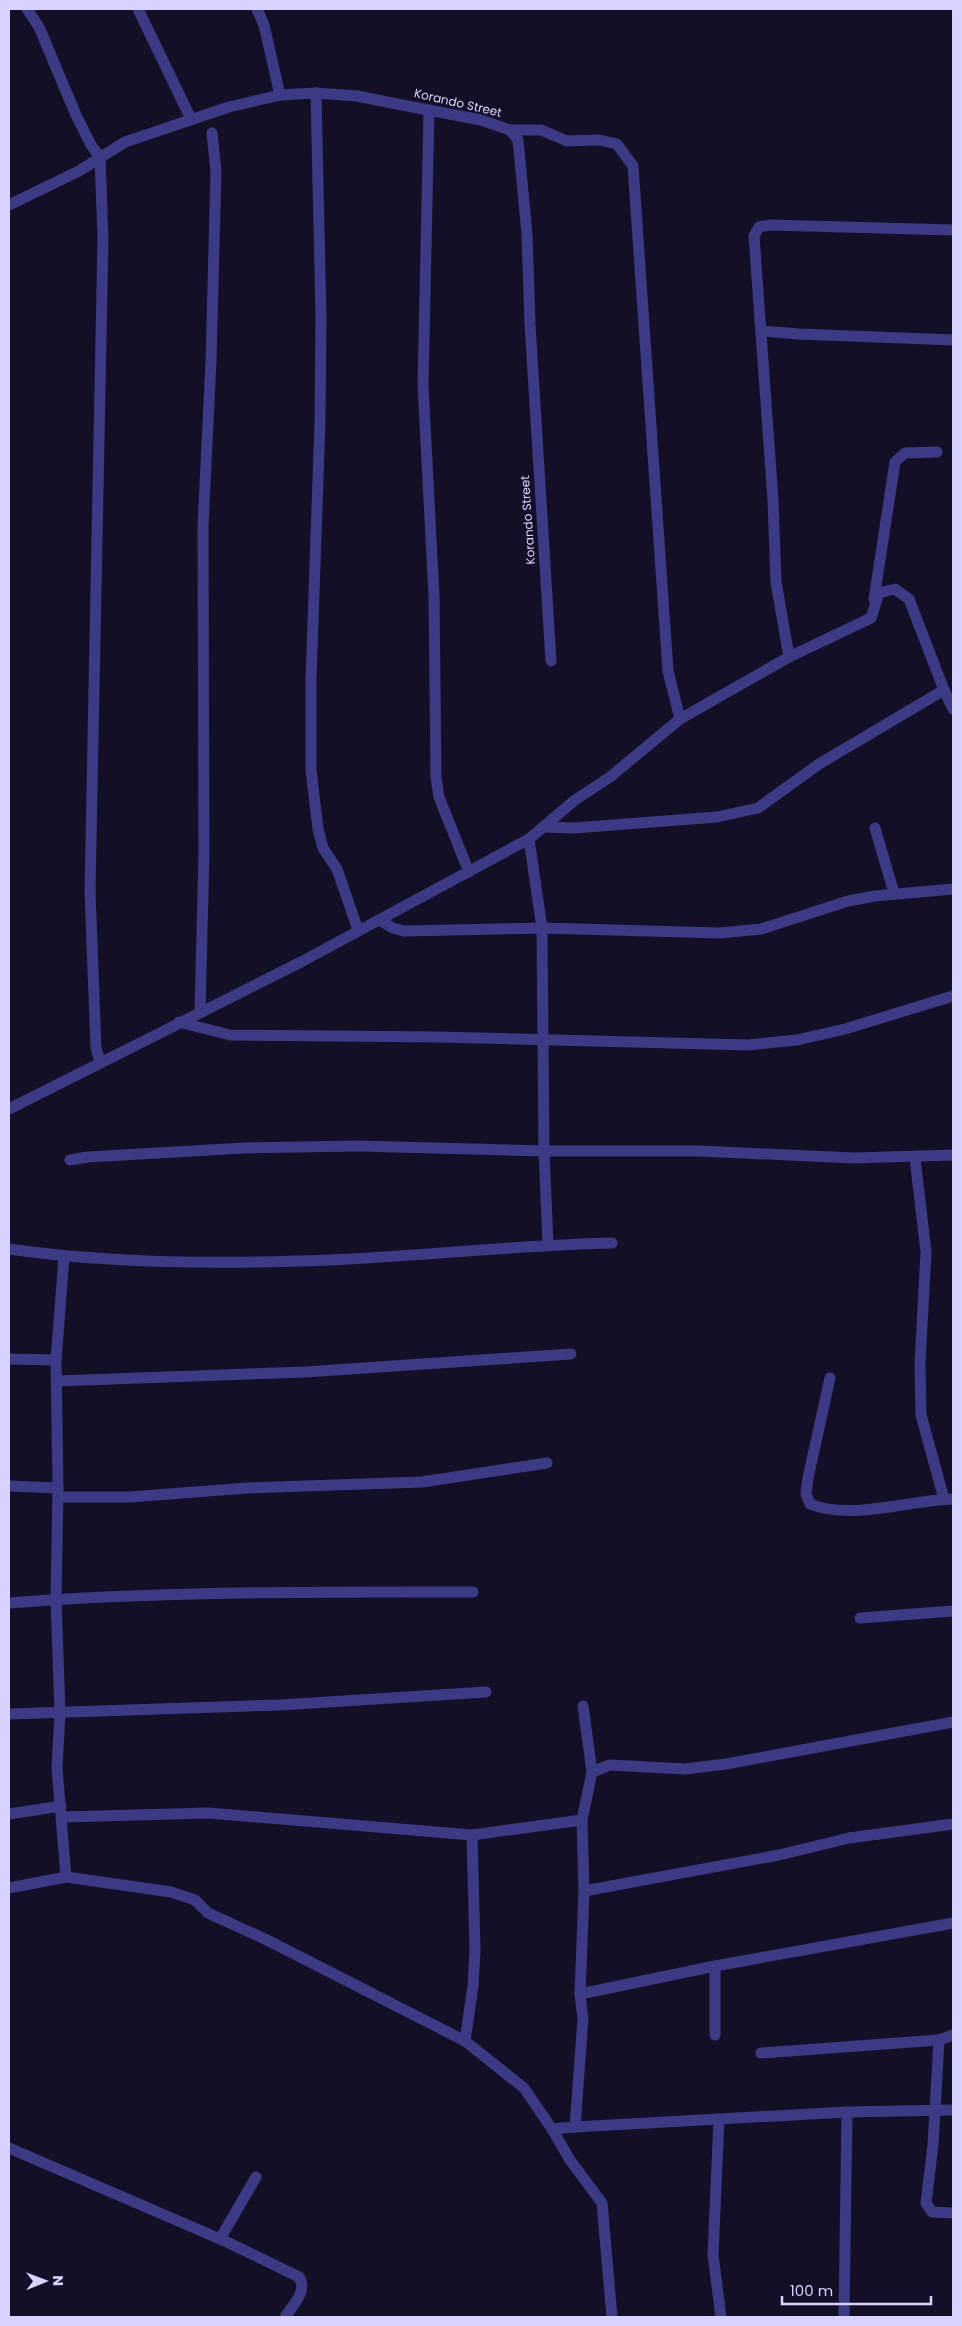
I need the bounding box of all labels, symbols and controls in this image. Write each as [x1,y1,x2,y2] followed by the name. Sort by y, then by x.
[413,84,504,121] street label: Korando Street
[516,475,539,565] street label: Korando Street
[20,2256,70,2306] north arrow
[782,2274,931,2306] scale bar
[48,2275,68,2286] text: N
[790,2280,833,2301] text: 100 m

